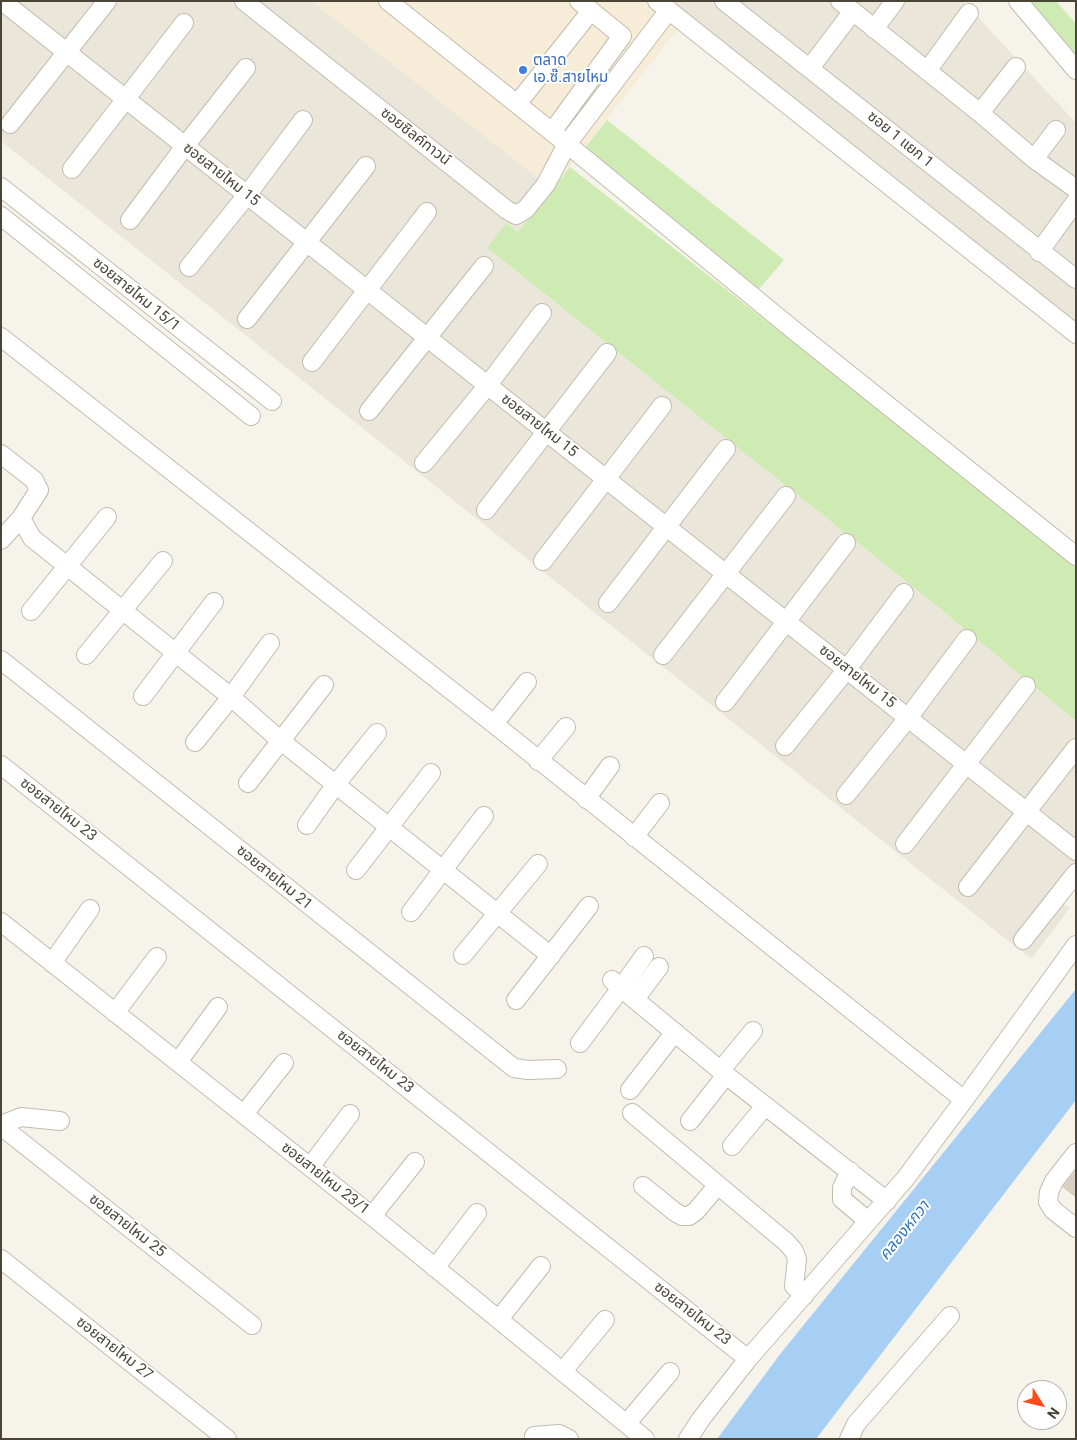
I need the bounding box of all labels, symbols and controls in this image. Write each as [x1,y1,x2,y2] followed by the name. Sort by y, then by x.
[533,52,608,87] place label: ตลาด เอ.ซ๊.สายไหม
[517,64,529,76] marker: ตลาด เอ.ซ๊.สายไหม
[376,104,454,170] street label: ซอยซิลค์ทาวน์
[863,108,937,172] street label: ซอย 1 แยก 1
[179,139,263,211] street label: ซอยสายไหม 15
[89,254,183,336] street label: ซอยสายไหม 15/1
[497,390,581,462] street label: ซอยสายไหม 15
[815,641,899,713] street label: ซอยสายไหม 15
[16,774,100,846] street label: ซอยสายไหม 23
[232,842,316,914] street label: ซอยสายไหม 21
[333,1026,417,1098] street label: ซอยสายไหม 23
[277,1139,373,1219] street label: ซอยสายไหม 23/1
[85,1190,169,1262] street label: ซอยสายไหม 25
[876,1197,934,1265] water label: คลองหกวา
[650,1278,734,1350] street label: ซอยสายไหม 23
[72,1313,156,1385] street label: ซอยสายไหม 27
[1017,1380,1067,1430] north arrow
[1044,1405,1063,1422] text: N

